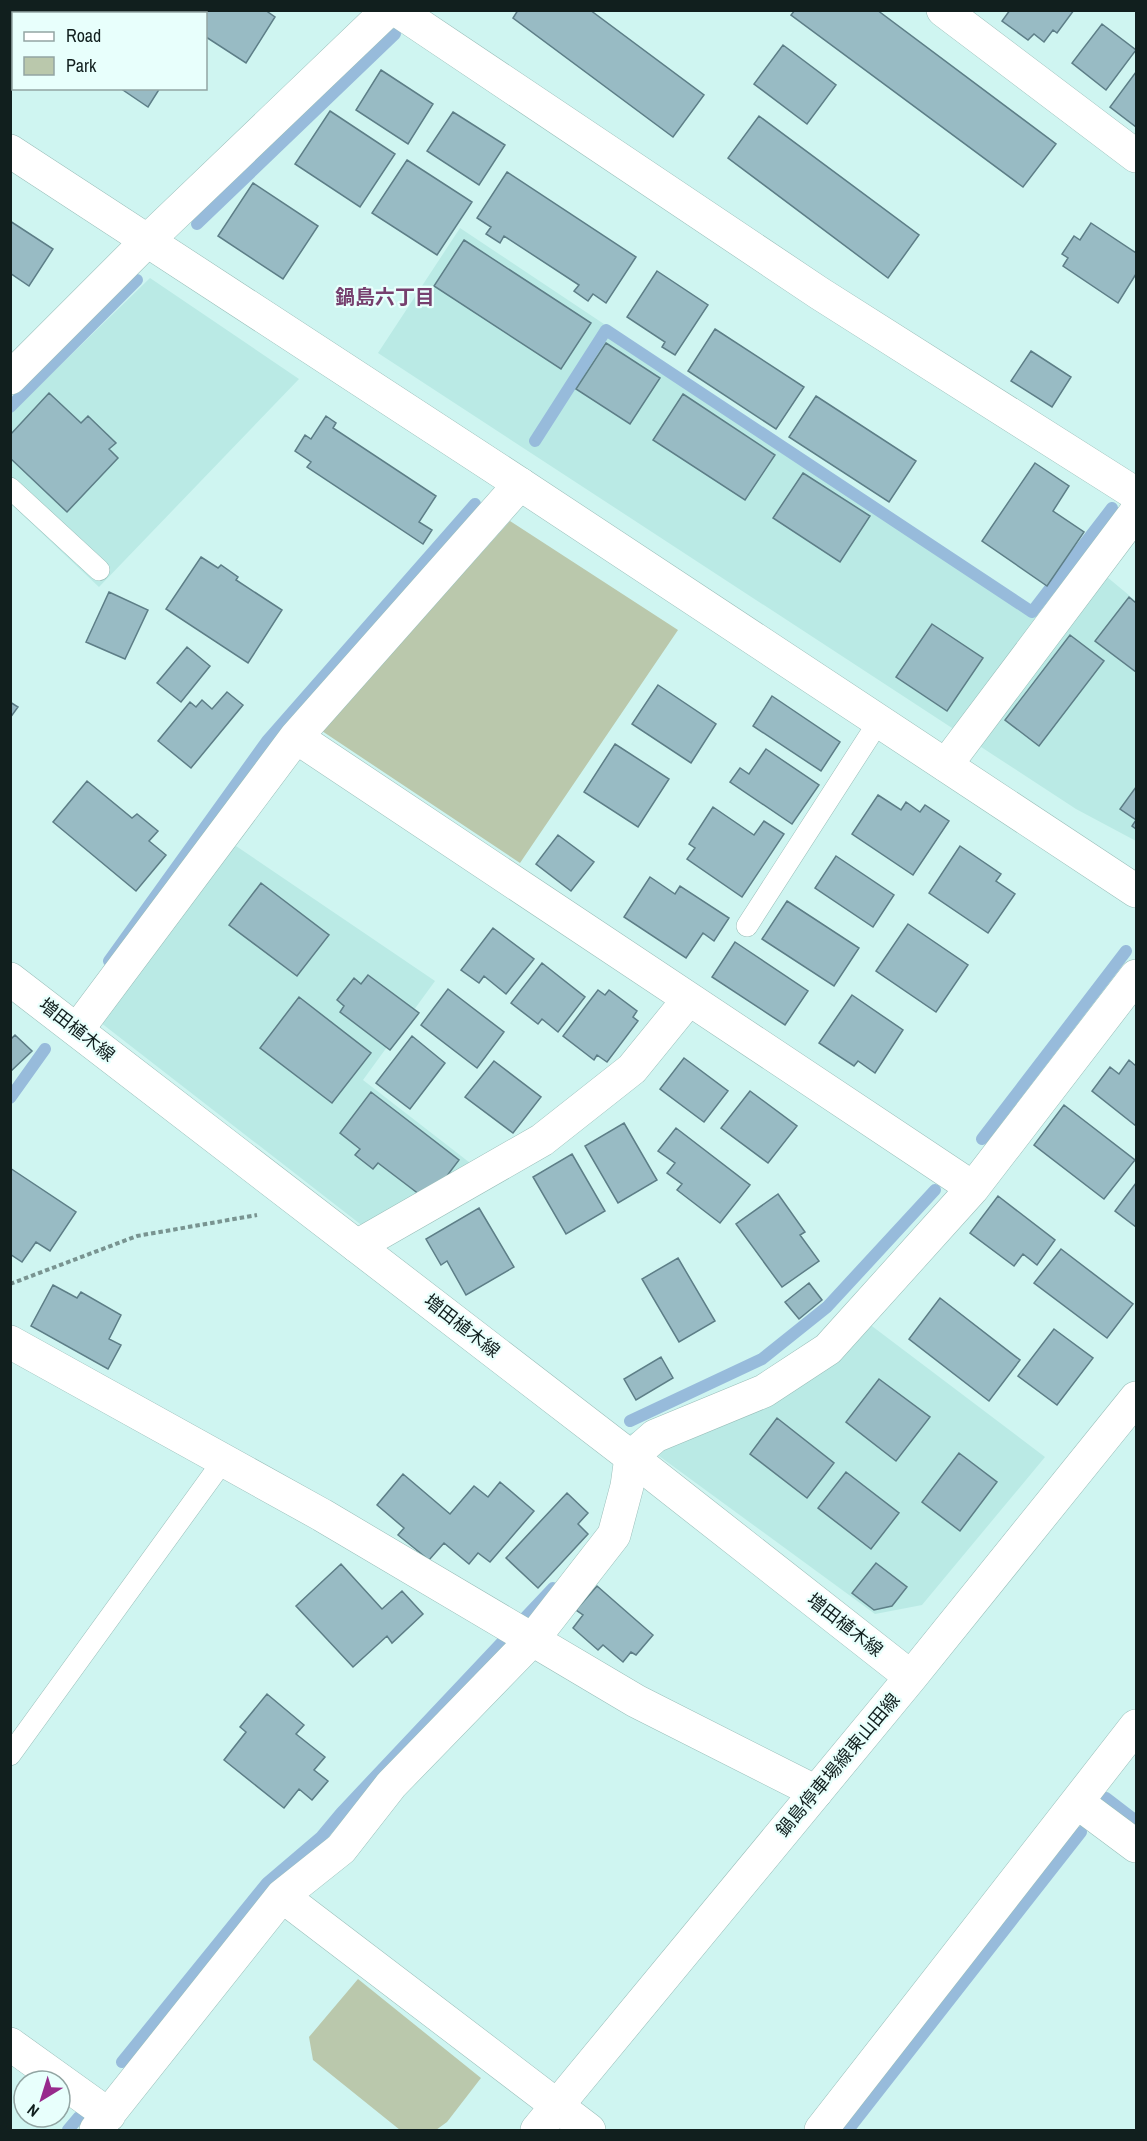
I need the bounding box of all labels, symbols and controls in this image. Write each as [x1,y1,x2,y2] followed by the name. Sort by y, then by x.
[12,12,207,90] legend
[66,23,101,48] text: Road
[66,53,97,78] text: Park
[335,283,435,310] district label: 鍋島六丁目
[34,992,120,1067] street label: 増田植木線
[419,1288,505,1363] street label: 増田植木線
[802,1587,888,1662] street label: 増田植木線
[770,1688,905,1842] street label: 鍋島停車場線東山田線
[12,2069,72,2129] north arrow
[22,2099,43,2122] text: N

